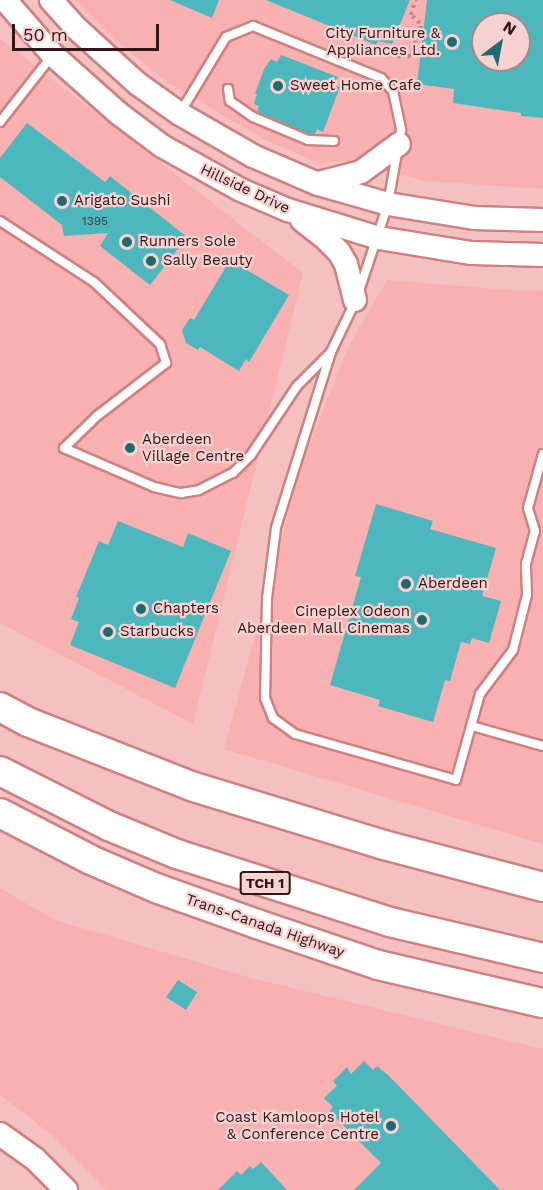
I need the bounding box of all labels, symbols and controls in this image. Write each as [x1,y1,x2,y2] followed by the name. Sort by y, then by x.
[15,12,162,50] scale bar
[471,12,531,72] north arrow
[500,17,520,39] text: N
[23,24,68,45] text: 50 m
[325,24,440,59] place label: City Furniture & Appliances Ltd.
[445,35,459,49] marker: City Furniture & Appliances Ltd.
[290,77,421,95] place label: Sweet Home Cafe
[271,79,285,93] marker: Sweet Home Cafe
[197,160,293,218] street label: Hillside Drive
[74,192,171,210] place label: Arigato Sushi
[55,194,69,208] marker: Arigato Sushi
[82,215,108,229] house number: 1395
[139,233,236,251] place label: Runners Sole
[120,235,134,249] marker: Runners Sole
[163,252,253,270] place label: Sally Beauty
[144,254,158,268] marker: Sally Beauty
[142,430,244,465] place label: Aberdeen Village Centre
[123,441,137,455] marker: Aberdeen Village Centre
[418,575,488,593] place label: Aberdeen
[399,577,413,591] marker: Aberdeen
[153,600,219,618] place label: Chapters
[134,602,148,616] marker: Chapters
[237,602,410,637] place label: Cineplex Odeon Aberdeen Mall Cinemas
[415,613,429,627] marker: Cineplex Odeon Aberdeen Mall Cinemas
[120,623,194,641] place label: Starbucks
[101,625,115,639] marker: Starbucks
[240,872,290,894] road number: TCH 1
[183,890,347,962] street label: Trans-Canada Highway
[215,1108,379,1143] place label: Coast Kamloops Hotel & Conference Centre
[384,1119,398,1133] marker: Coast Kamloops Hotel & Conference Centre

